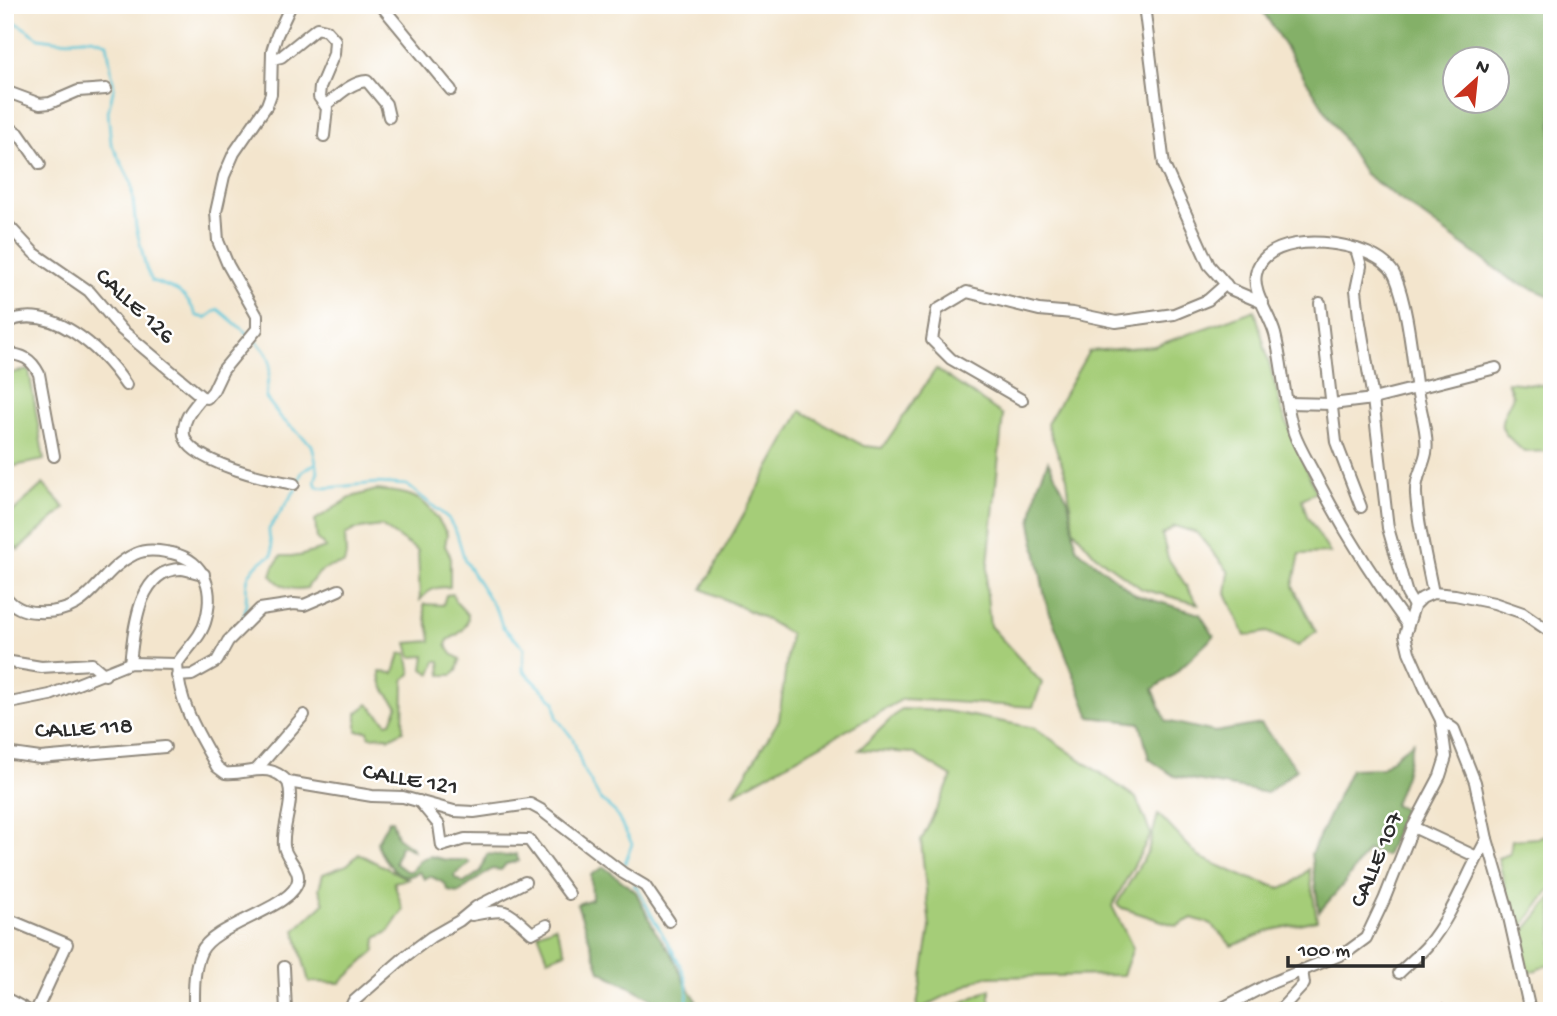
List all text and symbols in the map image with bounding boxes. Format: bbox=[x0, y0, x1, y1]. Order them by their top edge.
north arrow bbox=[1442, 46, 1512, 116]
text: N bbox=[1471, 55, 1493, 81]
street label: CALLE 126 bbox=[88, 263, 181, 352]
street label: CALLE 118 bbox=[34, 713, 134, 747]
street label: CALLE 121 bbox=[360, 758, 460, 804]
street label: CALLE 107 bbox=[1345, 807, 1411, 912]
scale bar bbox=[1288, 925, 1422, 969]
text: 100 m bbox=[1297, 940, 1350, 965]

